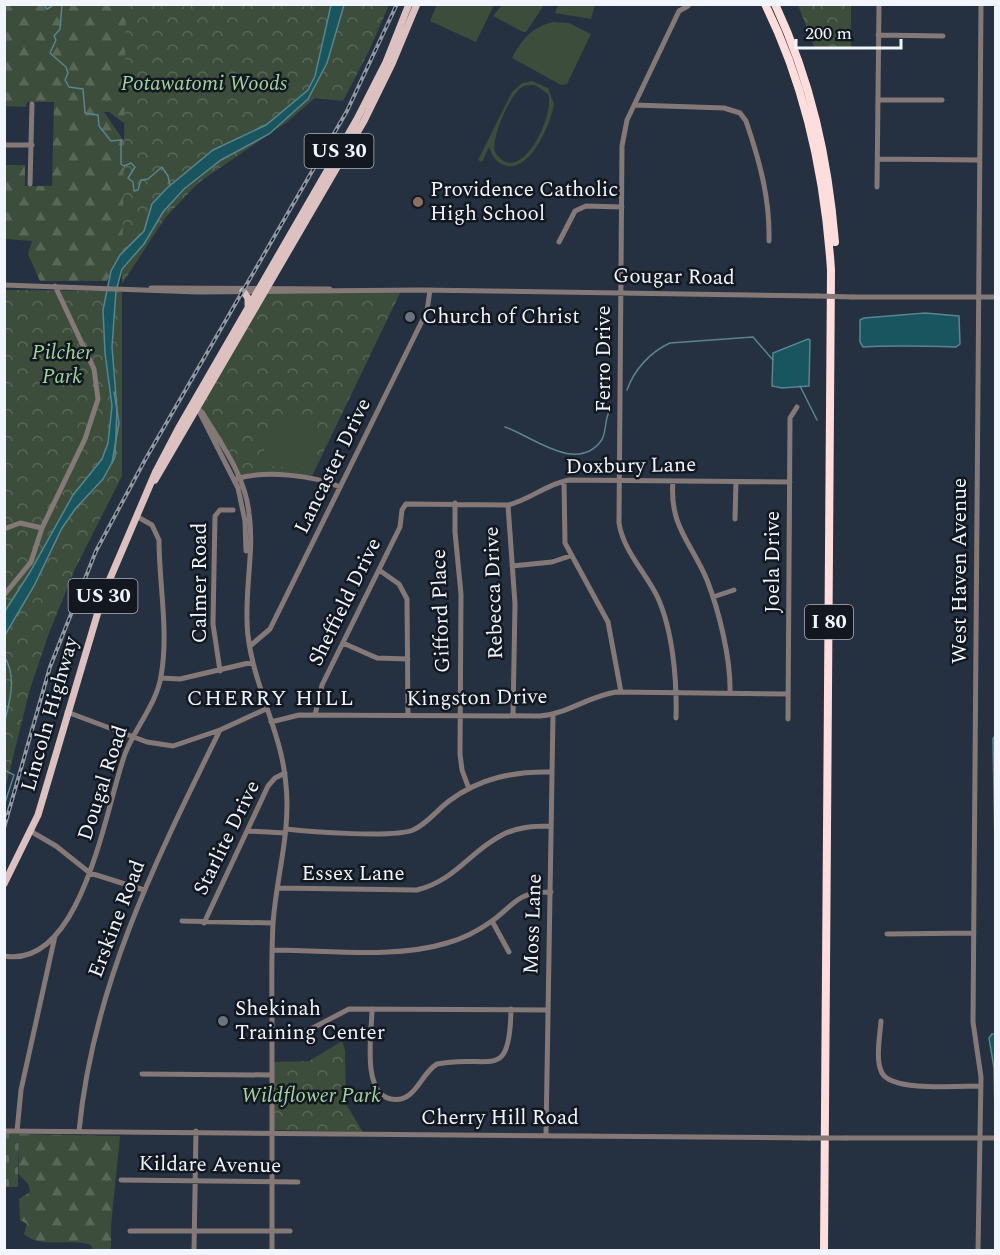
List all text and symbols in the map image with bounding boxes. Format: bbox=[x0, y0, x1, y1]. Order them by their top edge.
scale bar bbox=[796, 12, 901, 50]
text: 200 m bbox=[805, 20, 852, 47]
park label: Potawatomi Woods bbox=[121, 68, 288, 100]
road number: US 30 bbox=[304, 134, 374, 168]
place label: Providence Catholic High School bbox=[430, 174, 618, 230]
marker: Providence Catholic High School bbox=[411, 195, 425, 209]
street label: Gougar Road bbox=[613, 260, 735, 294]
place label: Church of Christ bbox=[422, 301, 580, 333]
street label: Ferro Drive bbox=[588, 305, 620, 413]
marker: Church of Christ bbox=[403, 310, 417, 324]
park label: Pilcher Park bbox=[32, 337, 93, 393]
street label: Lancaster Drive bbox=[286, 393, 380, 539]
street label: Doxbury Lane bbox=[565, 449, 697, 483]
street label: West Haven Avenue bbox=[944, 478, 976, 664]
street label: Joela Drive bbox=[757, 511, 789, 613]
street label: Calmer Road bbox=[184, 523, 216, 643]
street label: Rebecca Drive bbox=[476, 526, 512, 660]
street label: Sheffield Drive bbox=[300, 532, 390, 672]
street label: Gifford Place bbox=[423, 549, 459, 673]
road number: US 30 bbox=[68, 579, 138, 613]
road number: I 80 bbox=[805, 605, 853, 639]
street label: Lincoln Highway bbox=[13, 632, 88, 795]
street label: Kingston Drive bbox=[406, 681, 548, 715]
district label: CHERRY HILL bbox=[187, 682, 355, 715]
street label: Dougal Road bbox=[69, 721, 137, 845]
street label: Starlite Drive bbox=[185, 775, 269, 901]
street label: Erskine Road bbox=[80, 855, 154, 983]
street label: Essex Lane bbox=[301, 858, 405, 890]
street label: Moss Lane bbox=[515, 873, 551, 975]
place label: Shekinah Training Center bbox=[235, 993, 385, 1049]
marker: Shekinah Training Center bbox=[216, 1014, 230, 1028]
park label: Wildflower Park bbox=[241, 1080, 381, 1112]
street label: Cherry Hill Road bbox=[421, 1102, 579, 1134]
street label: Kildare Avenue bbox=[138, 1148, 282, 1182]

